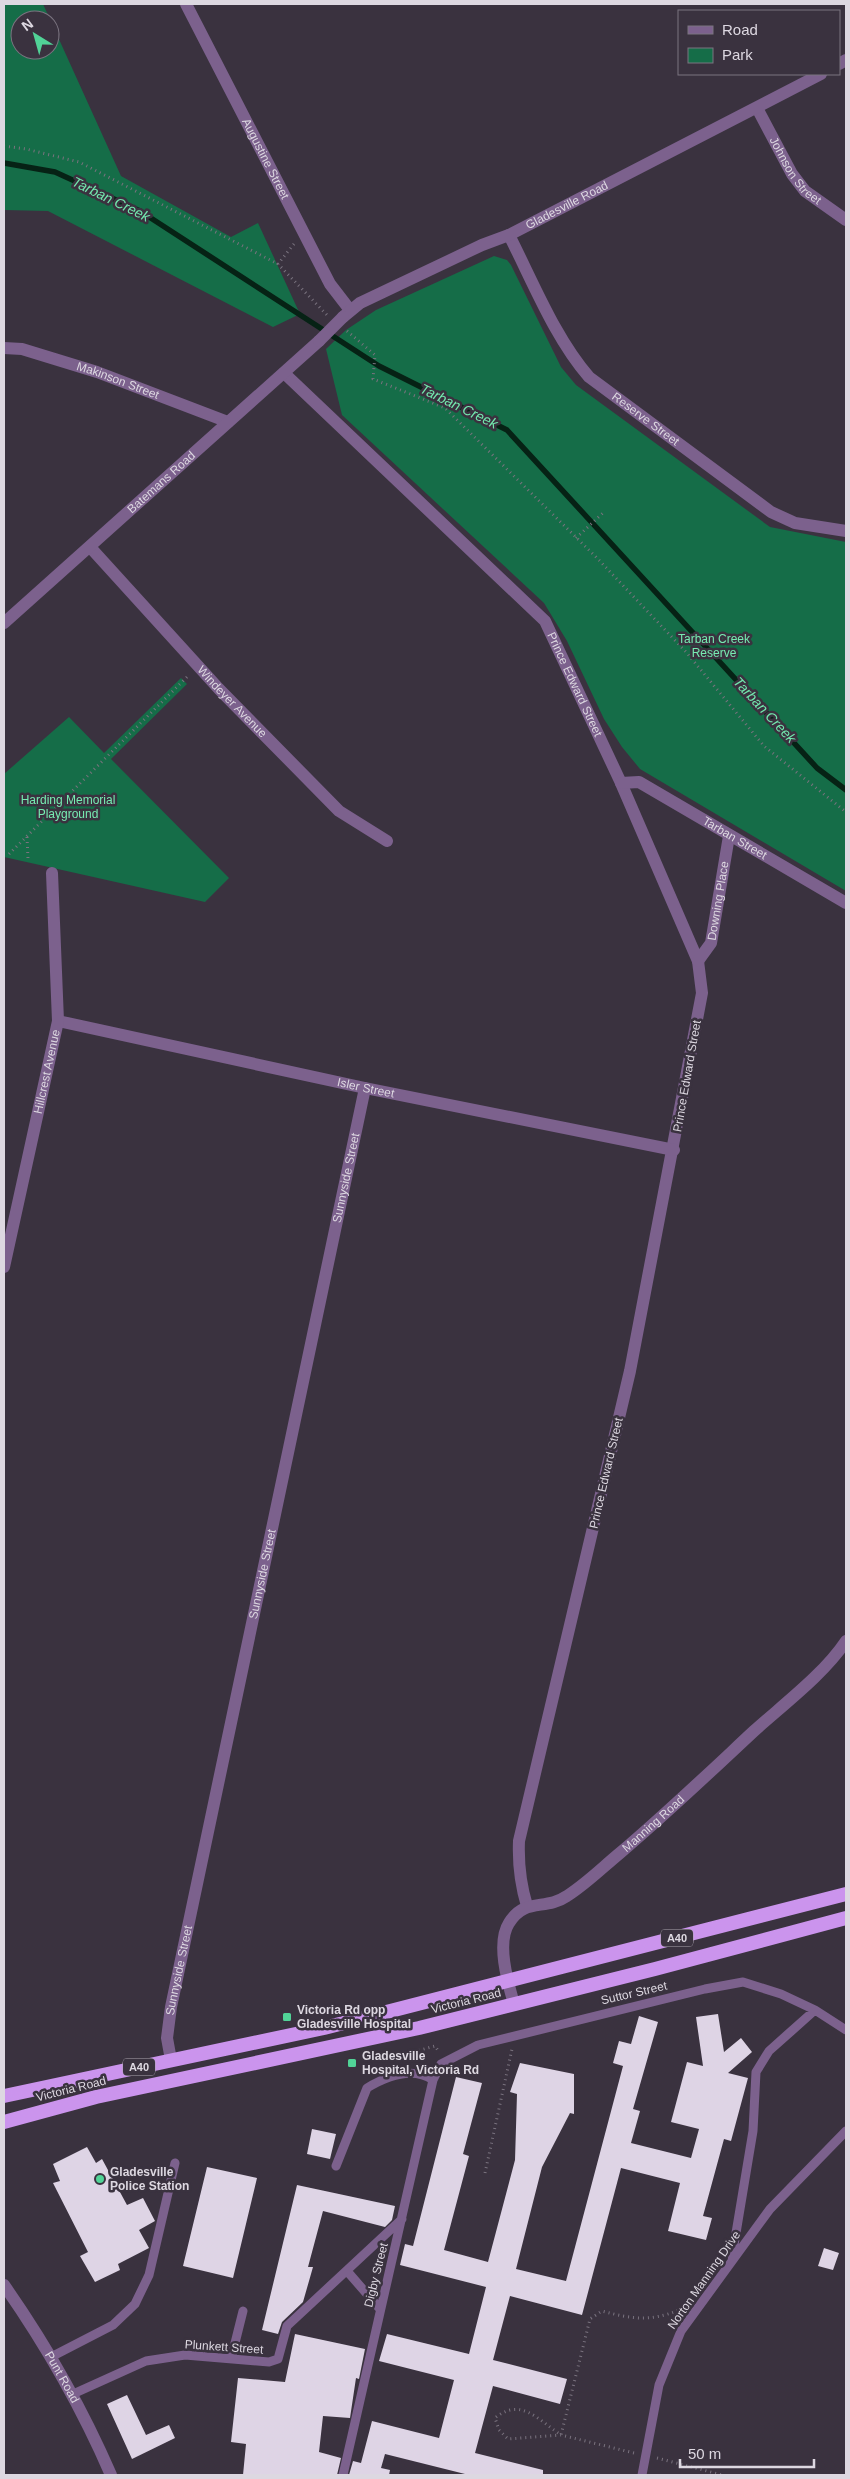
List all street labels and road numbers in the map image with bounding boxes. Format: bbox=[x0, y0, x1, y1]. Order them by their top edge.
street label: Augustine Street bbox=[239, 116, 292, 202]
street label: Johnson Street bbox=[767, 134, 825, 208]
street label: Gladesville Road bbox=[523, 178, 610, 232]
street label: Makinson Street bbox=[75, 359, 162, 402]
street label: Reserve Street bbox=[609, 390, 683, 449]
street label: Batemans Road bbox=[124, 448, 198, 516]
street label: Prince Edward Street bbox=[544, 630, 605, 739]
street label: Windeyer Avenue bbox=[194, 663, 270, 741]
street label: Tarban Street bbox=[700, 814, 770, 863]
street label: Downing Place bbox=[705, 860, 732, 941]
street label: Prince Edward Street bbox=[670, 1018, 704, 1133]
street label: Hillcrest Avenue bbox=[31, 1028, 63, 1115]
street label: Isler Street bbox=[336, 1075, 396, 1101]
street label: Sunnyside Street bbox=[330, 1131, 362, 1224]
street label: Prince Edward Street bbox=[586, 1416, 626, 1530]
street label: Sunnyside Street bbox=[246, 1527, 279, 1620]
street label: Manning Road bbox=[619, 1792, 687, 1855]
street label: Sunnyside Street bbox=[163, 1924, 195, 2016]
road number: A40 bbox=[661, 1930, 693, 1946]
street label: Suttor Street bbox=[600, 1978, 669, 2007]
street label: Victoria Road bbox=[429, 1986, 503, 2016]
road number: A40 bbox=[123, 2058, 155, 2076]
street label: Victoria Road bbox=[34, 2074, 108, 2104]
street label: Norton Manning Drive bbox=[665, 2228, 743, 2332]
street label: Digby Street bbox=[361, 2241, 391, 2309]
street label: Plunkett Street bbox=[184, 2337, 264, 2357]
street label: Punt Road bbox=[42, 2349, 82, 2405]

